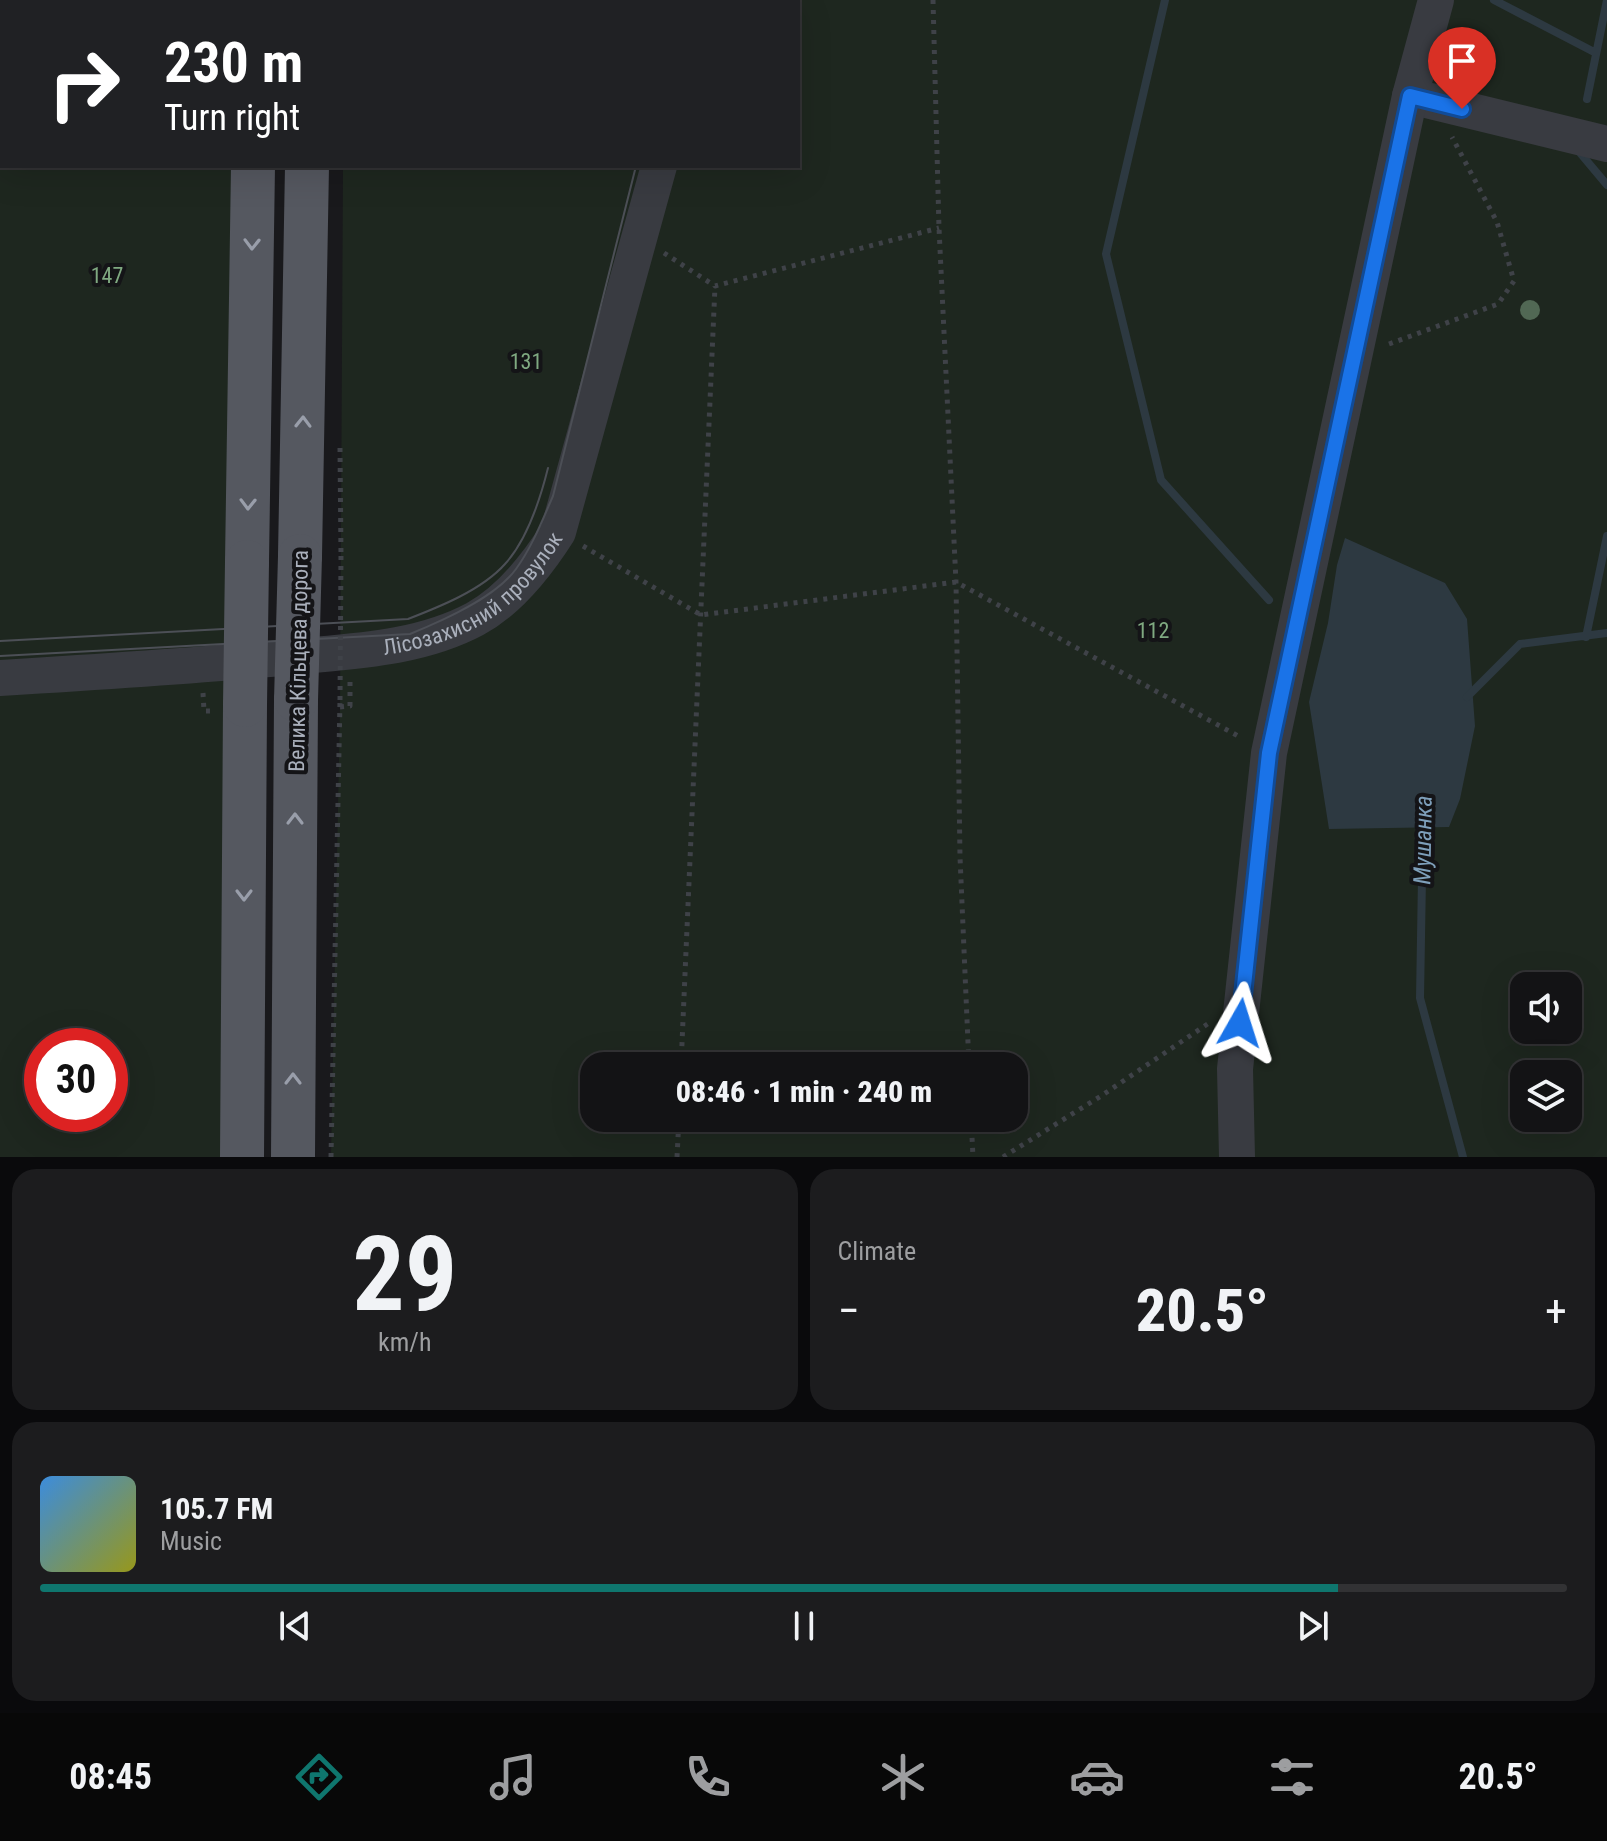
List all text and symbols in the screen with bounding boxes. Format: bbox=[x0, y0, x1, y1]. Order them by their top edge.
pin bbox=[1428, 27, 1496, 109]
text: 230 m bbox=[164, 30, 303, 96]
icon: right bbox=[32, 32, 136, 136]
icon: arrive bbox=[1440, 39, 1484, 83]
text: Turn right bbox=[164, 97, 300, 139]
one-way arrow bbox=[243, 238, 261, 251]
park label: 147 bbox=[91, 263, 123, 288]
park label: 131 bbox=[510, 349, 542, 374]
one-way arrow bbox=[294, 415, 311, 428]
one-way arrow bbox=[239, 498, 257, 511]
street label: Лісозахисний провулок bbox=[381, 527, 568, 660]
street label: Велика Кільцева дорога bbox=[284, 550, 313, 772]
park label: 112 bbox=[1137, 618, 1169, 643]
water label: Мушанка bbox=[1408, 795, 1438, 885]
one-way arrow bbox=[286, 812, 304, 825]
one-way arrow bbox=[235, 889, 253, 902]
map controls bbox=[1510, 972, 1582, 1132]
button: sound bbox=[1510, 972, 1582, 1044]
position arrow bbox=[1198, 981, 1282, 1065]
speed limit sign: 30 bbox=[24, 1028, 128, 1132]
button: layers bbox=[1510, 1060, 1582, 1132]
one-way arrow bbox=[284, 1072, 302, 1085]
text: 08:46 · 1 min · 240 m bbox=[676, 1074, 932, 1109]
text: 29 bbox=[352, 1214, 457, 1335]
text: Climate bbox=[838, 1236, 916, 1266]
text: 20.5° bbox=[1136, 1275, 1269, 1346]
text: − bbox=[838, 1285, 860, 1337]
text: + bbox=[1545, 1285, 1567, 1337]
text: km/h bbox=[378, 1327, 432, 1357]
text: 105.7 FM bbox=[160, 1491, 273, 1526]
text: Music bbox=[160, 1526, 222, 1556]
icon: previous bbox=[273, 1604, 317, 1648]
icon: pause bbox=[782, 1604, 826, 1648]
icon: next bbox=[1291, 1604, 1335, 1648]
icon: directions bbox=[291, 1749, 347, 1805]
icon: music bbox=[485, 1749, 541, 1805]
icon: phone bbox=[680, 1749, 736, 1805]
icon: climate bbox=[875, 1749, 931, 1805]
icon: car bbox=[1069, 1749, 1125, 1805]
icon: filters bbox=[1264, 1749, 1320, 1805]
text: 08:45 bbox=[69, 1756, 152, 1798]
text: 20.5° bbox=[1459, 1756, 1538, 1798]

